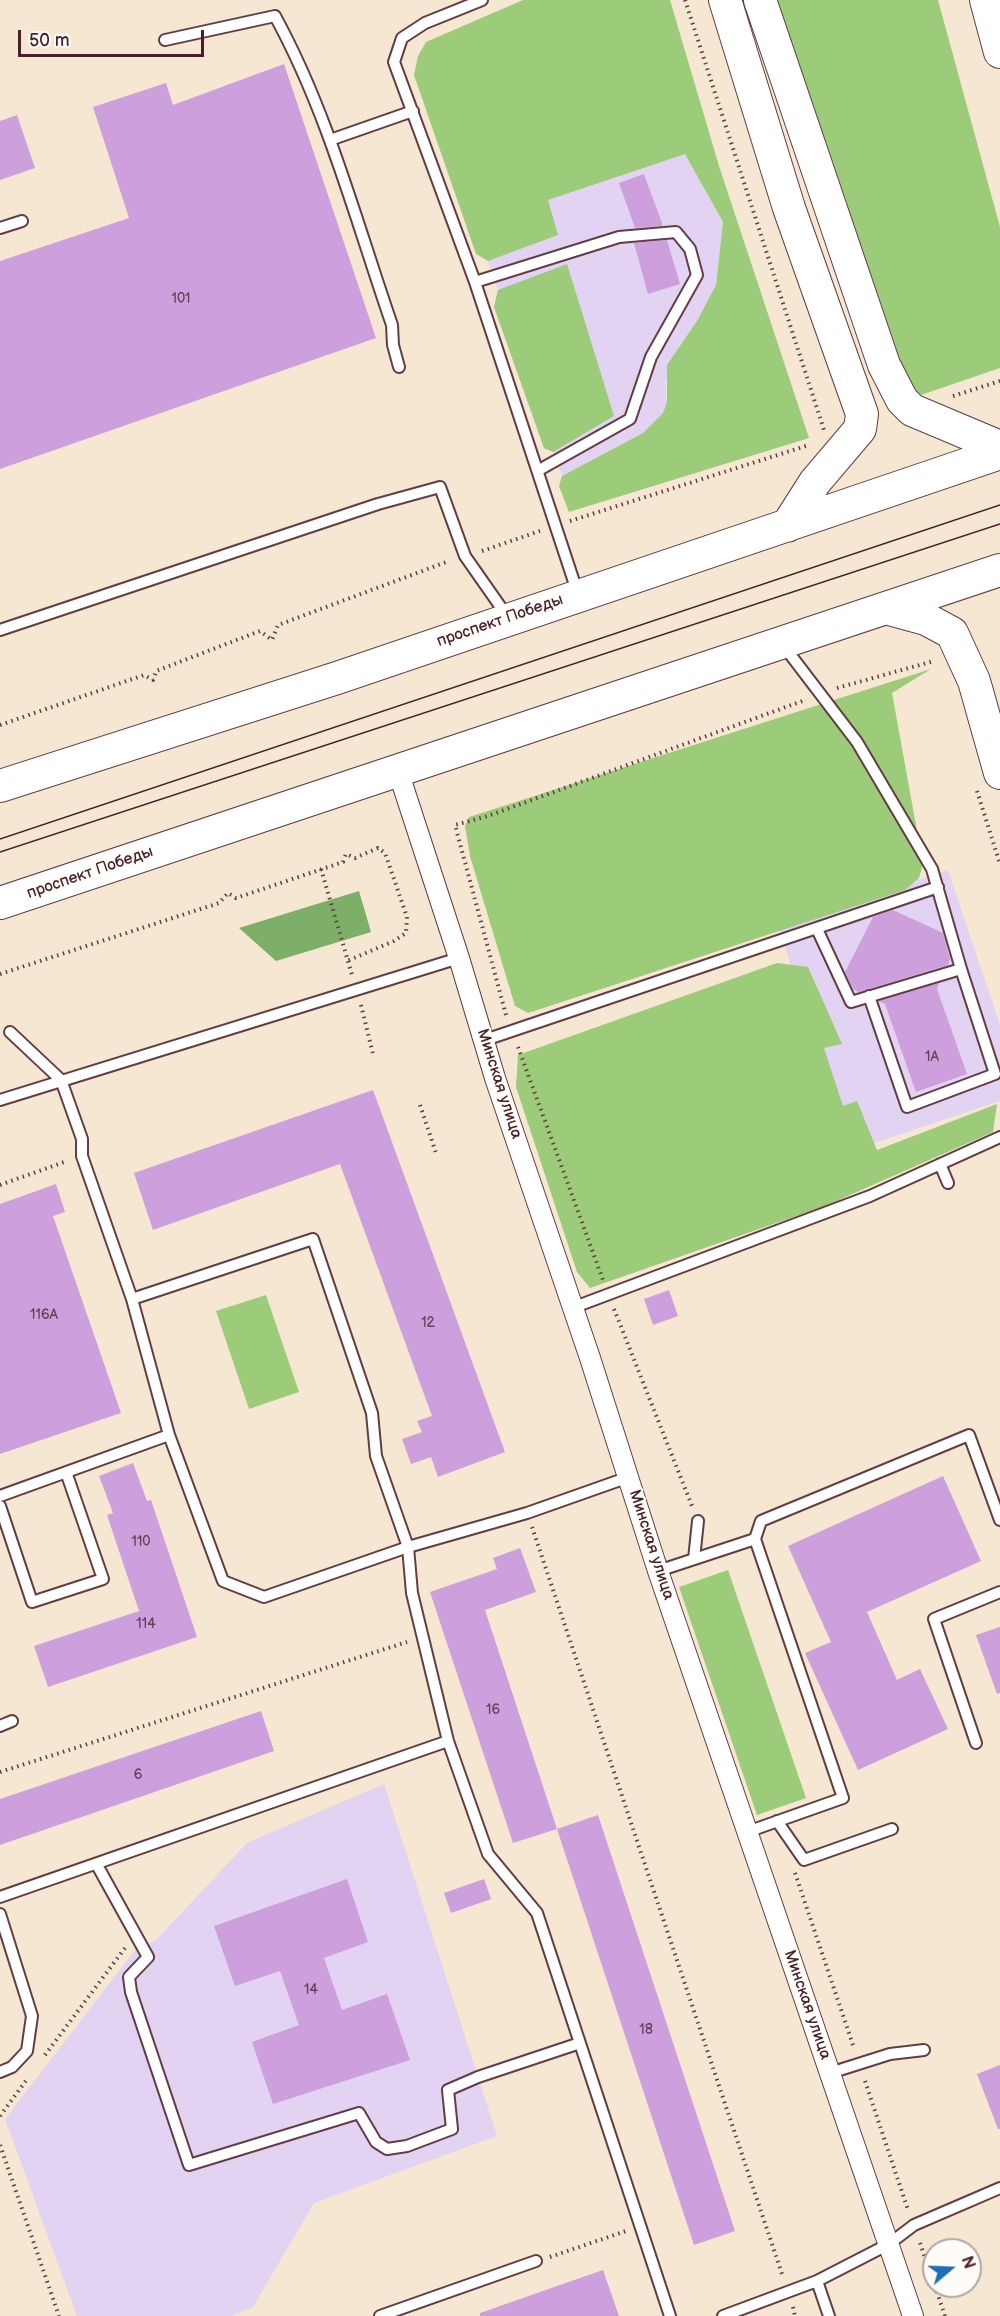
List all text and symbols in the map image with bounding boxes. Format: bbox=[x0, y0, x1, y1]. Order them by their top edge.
scale bar bbox=[21, 18, 207, 56]
text: 50 m bbox=[29, 30, 70, 51]
house number: 101 bbox=[171, 291, 191, 307]
street label: проспект Победы bbox=[434, 590, 566, 652]
street label: проспект Победы bbox=[24, 842, 156, 904]
street label: Минская улица bbox=[472, 1027, 526, 1141]
house number: 1А bbox=[925, 1049, 939, 1065]
house number: 116А bbox=[30, 1307, 58, 1323]
house number: 12 bbox=[421, 1315, 435, 1331]
street label: Минская улица bbox=[624, 1488, 678, 1602]
house number: 110 bbox=[131, 1534, 151, 1550]
house number: 114 bbox=[136, 1616, 156, 1632]
house number: 16 bbox=[486, 1702, 500, 1718]
house number: 6 bbox=[134, 1767, 142, 1783]
street label: Минская улица bbox=[779, 1948, 835, 2062]
house number: 14 bbox=[304, 1982, 318, 1998]
house number: 18 bbox=[639, 2022, 653, 2038]
north arrow bbox=[922, 2238, 982, 2298]
text: N bbox=[957, 2254, 979, 2271]

